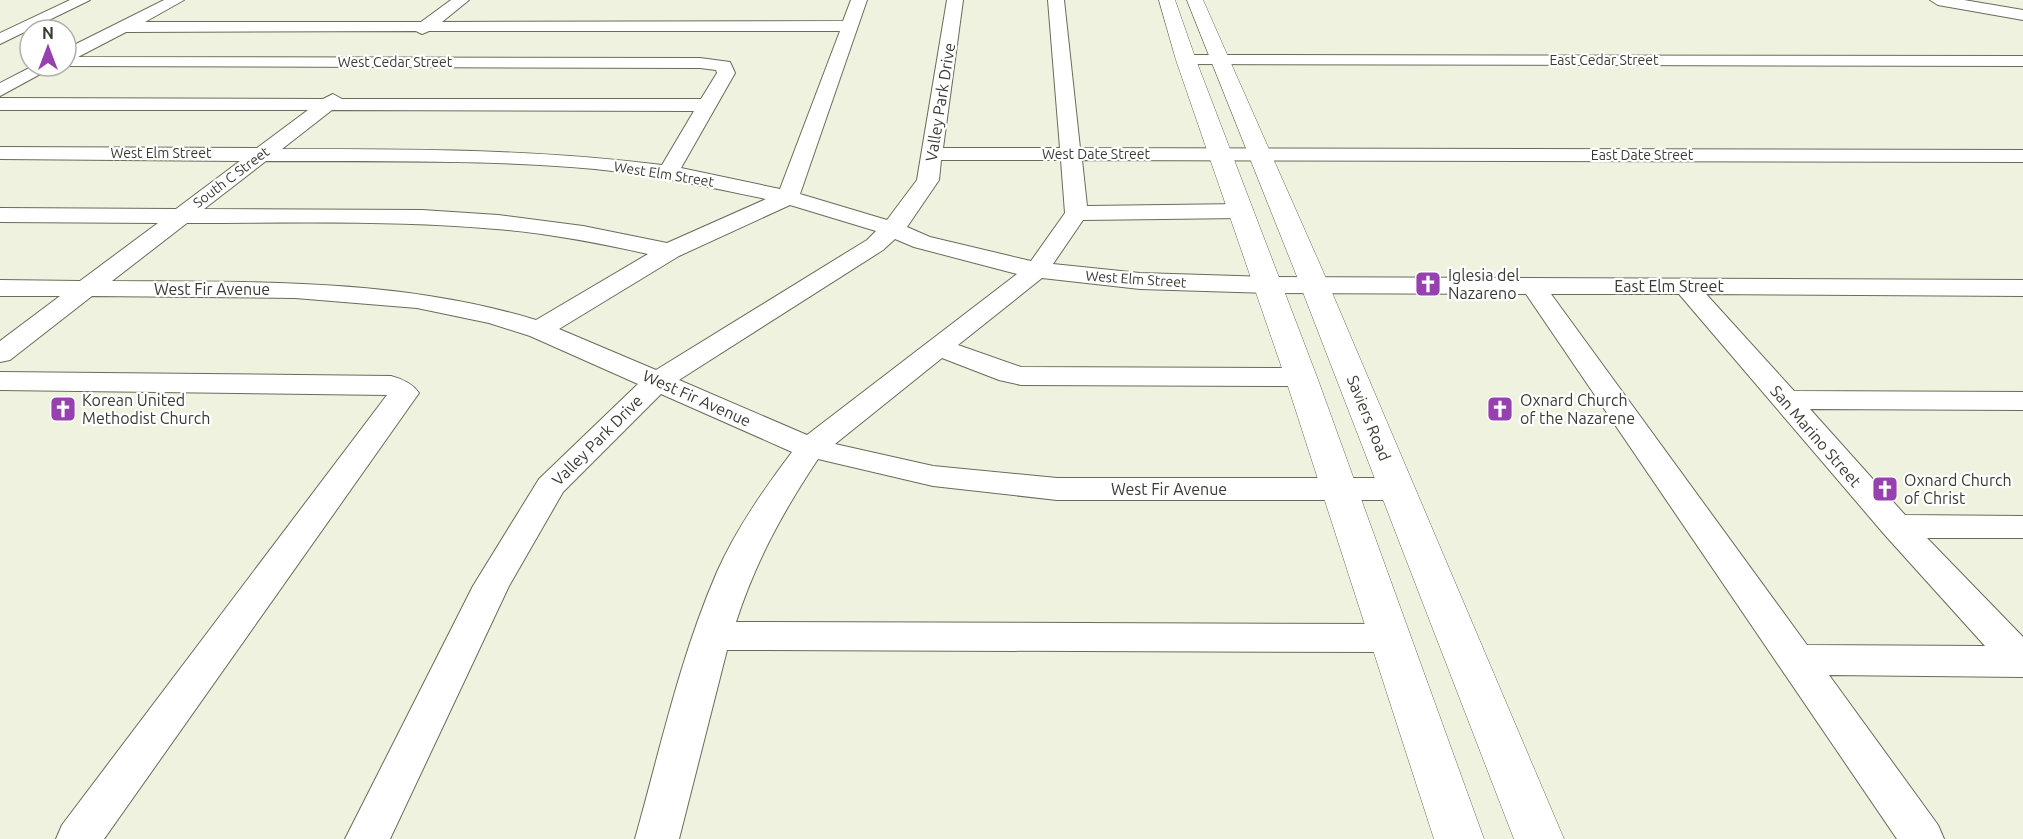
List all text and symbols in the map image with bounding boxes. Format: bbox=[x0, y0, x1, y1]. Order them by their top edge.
north arrow bbox=[18, 18, 78, 78]
text: N bbox=[42, 24, 54, 42]
street label: Valley Park Drive bbox=[922, 41, 958, 163]
street label: East Cedar Street bbox=[1549, 52, 1659, 68]
street label: West Cedar Street bbox=[338, 54, 453, 70]
street label: South C Street bbox=[190, 143, 273, 211]
street label: West Elm Street bbox=[110, 145, 212, 161]
street label: West Date Street bbox=[1042, 146, 1150, 162]
street label: East Date Street bbox=[1591, 147, 1694, 163]
street label: West Elm Street bbox=[613, 158, 716, 190]
place label: Iglesia del Nazareno bbox=[1448, 266, 1519, 302]
street label: West Elm Street bbox=[1085, 267, 1188, 291]
church icon: Iglesia del Nazareno bbox=[1413, 269, 1443, 299]
street label: East Elm Street bbox=[1614, 277, 1724, 295]
street label: West Fir Avenue bbox=[154, 280, 270, 298]
street label: West Fir Avenue bbox=[640, 366, 754, 430]
street label: Saviers Road bbox=[1344, 373, 1394, 463]
street label: San Marino Street bbox=[1767, 382, 1865, 491]
place label: Korean United Methodist Church bbox=[82, 391, 210, 427]
street label: Valley Park Drive bbox=[548, 391, 646, 489]
place label: Oxnard Church of the Nazarene bbox=[1520, 391, 1635, 427]
church icon: Korean United Methodist Church bbox=[48, 394, 78, 424]
church icon: Oxnard Church of the Nazarene bbox=[1485, 394, 1515, 424]
place label: Oxnard Church of Christ bbox=[1904, 471, 2012, 507]
church icon: Oxnard Church of Christ bbox=[1870, 474, 1900, 504]
street label: West Fir Avenue bbox=[1111, 480, 1227, 498]

